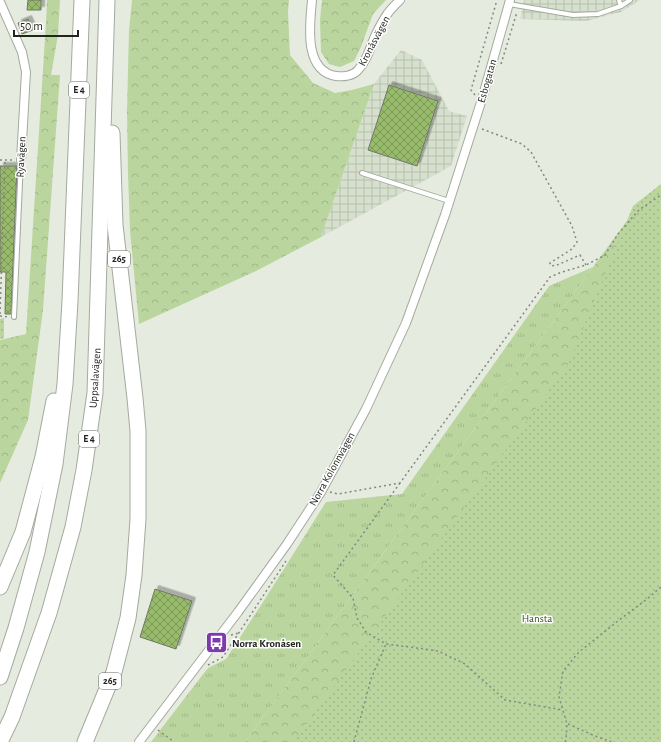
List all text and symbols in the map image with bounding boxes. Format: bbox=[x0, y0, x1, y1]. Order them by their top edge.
scale bar bbox=[14, 12, 78, 38]
street label: Kronåsvägen bbox=[356, 14, 392, 68]
text: 50 m bbox=[20, 20, 43, 32]
street label: Esbogatan bbox=[476, 58, 498, 104]
road number: E 4 bbox=[69, 82, 89, 98]
street label: Ryavägen bbox=[14, 136, 28, 178]
road number: 265 bbox=[108, 251, 130, 267]
street label: Uppsalavägen bbox=[87, 348, 103, 408]
street label: Norra Kolonnvägen bbox=[307, 430, 357, 508]
road number: E 4 bbox=[79, 431, 99, 447]
park label: Hansta bbox=[522, 613, 552, 624]
bus stop icon: Norra Kronåsen bbox=[204, 630, 230, 656]
place label: Norra Kronåsen bbox=[232, 638, 301, 649]
road number: 265 bbox=[99, 673, 121, 689]

